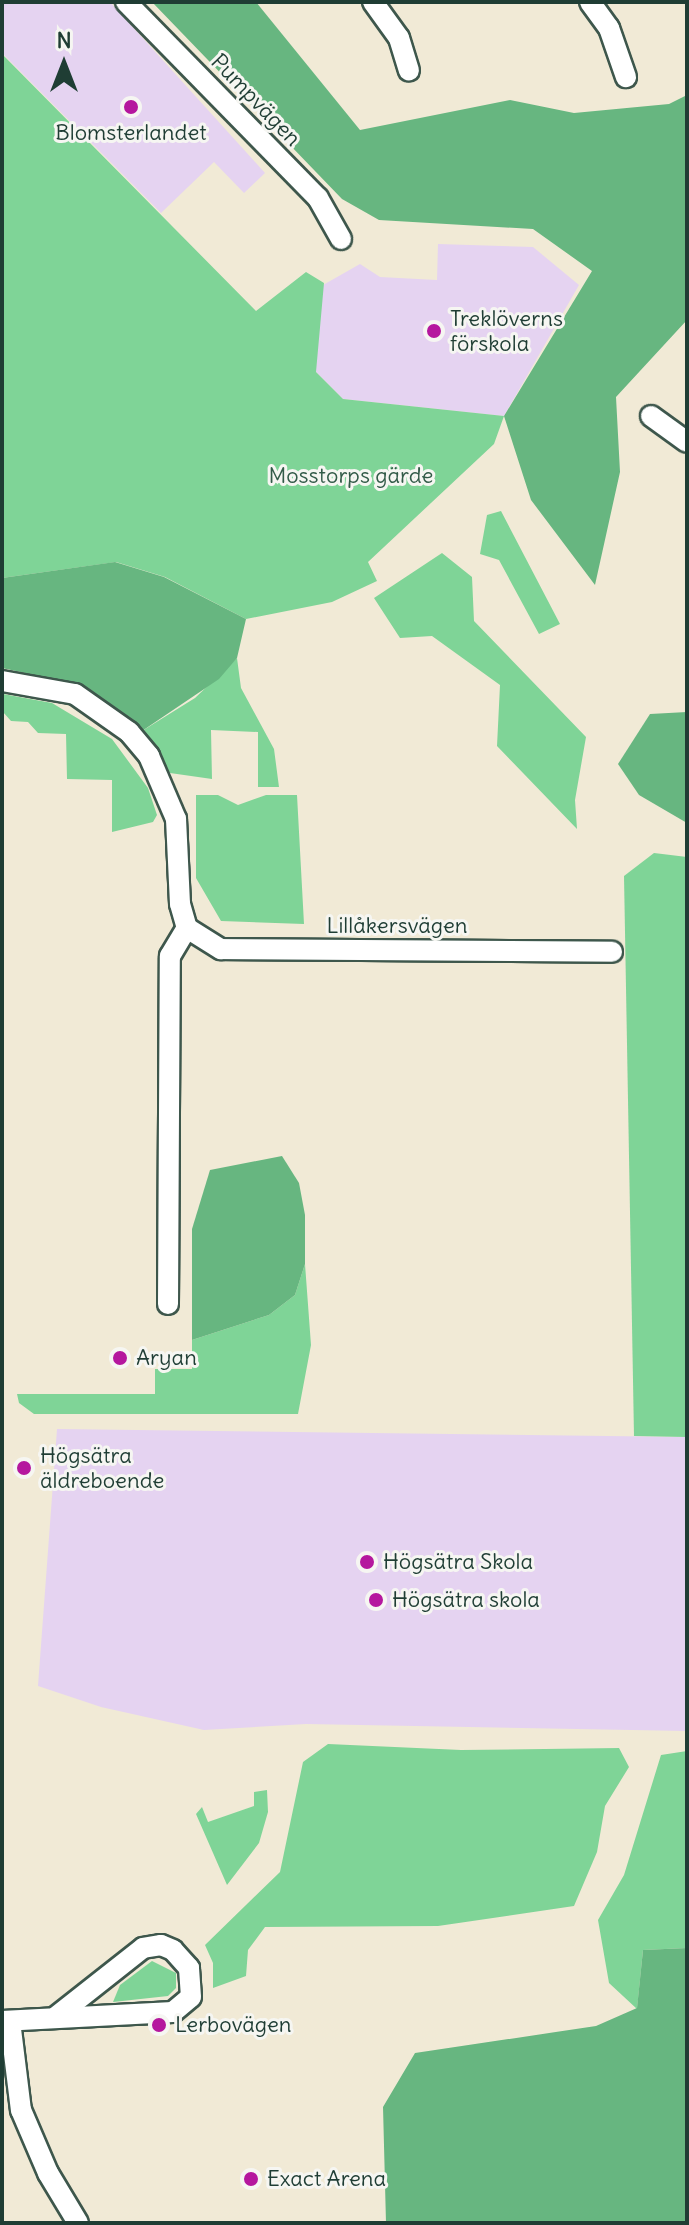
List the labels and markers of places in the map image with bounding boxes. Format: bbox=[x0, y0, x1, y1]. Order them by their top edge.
marker: Blomsterlandet bbox=[122, 98, 140, 116]
place label: Blomsterlandet bbox=[55, 120, 207, 146]
place label: Treklöverns förskola bbox=[450, 305, 563, 356]
marker: Treklöverns förskola bbox=[425, 322, 443, 340]
place label: Aryan bbox=[136, 1345, 197, 1371]
marker: Aryan bbox=[111, 1349, 129, 1367]
place label: Högsätra äldreboende bbox=[40, 1442, 164, 1494]
marker: Högsätra äldreboende bbox=[15, 1459, 33, 1477]
place label: Högsätra Skola bbox=[383, 1549, 533, 1575]
marker: Högsätra Skola bbox=[358, 1553, 376, 1571]
place label: Högsätra skola bbox=[392, 1587, 540, 1613]
marker: Högsätra skola bbox=[367, 1591, 385, 1609]
place label: Lerbovägen bbox=[175, 2012, 292, 2038]
marker: Lerbovägen bbox=[150, 2016, 168, 2034]
place label: Exact Arena bbox=[267, 2166, 386, 2192]
marker: Exact Arena bbox=[242, 2170, 260, 2188]

